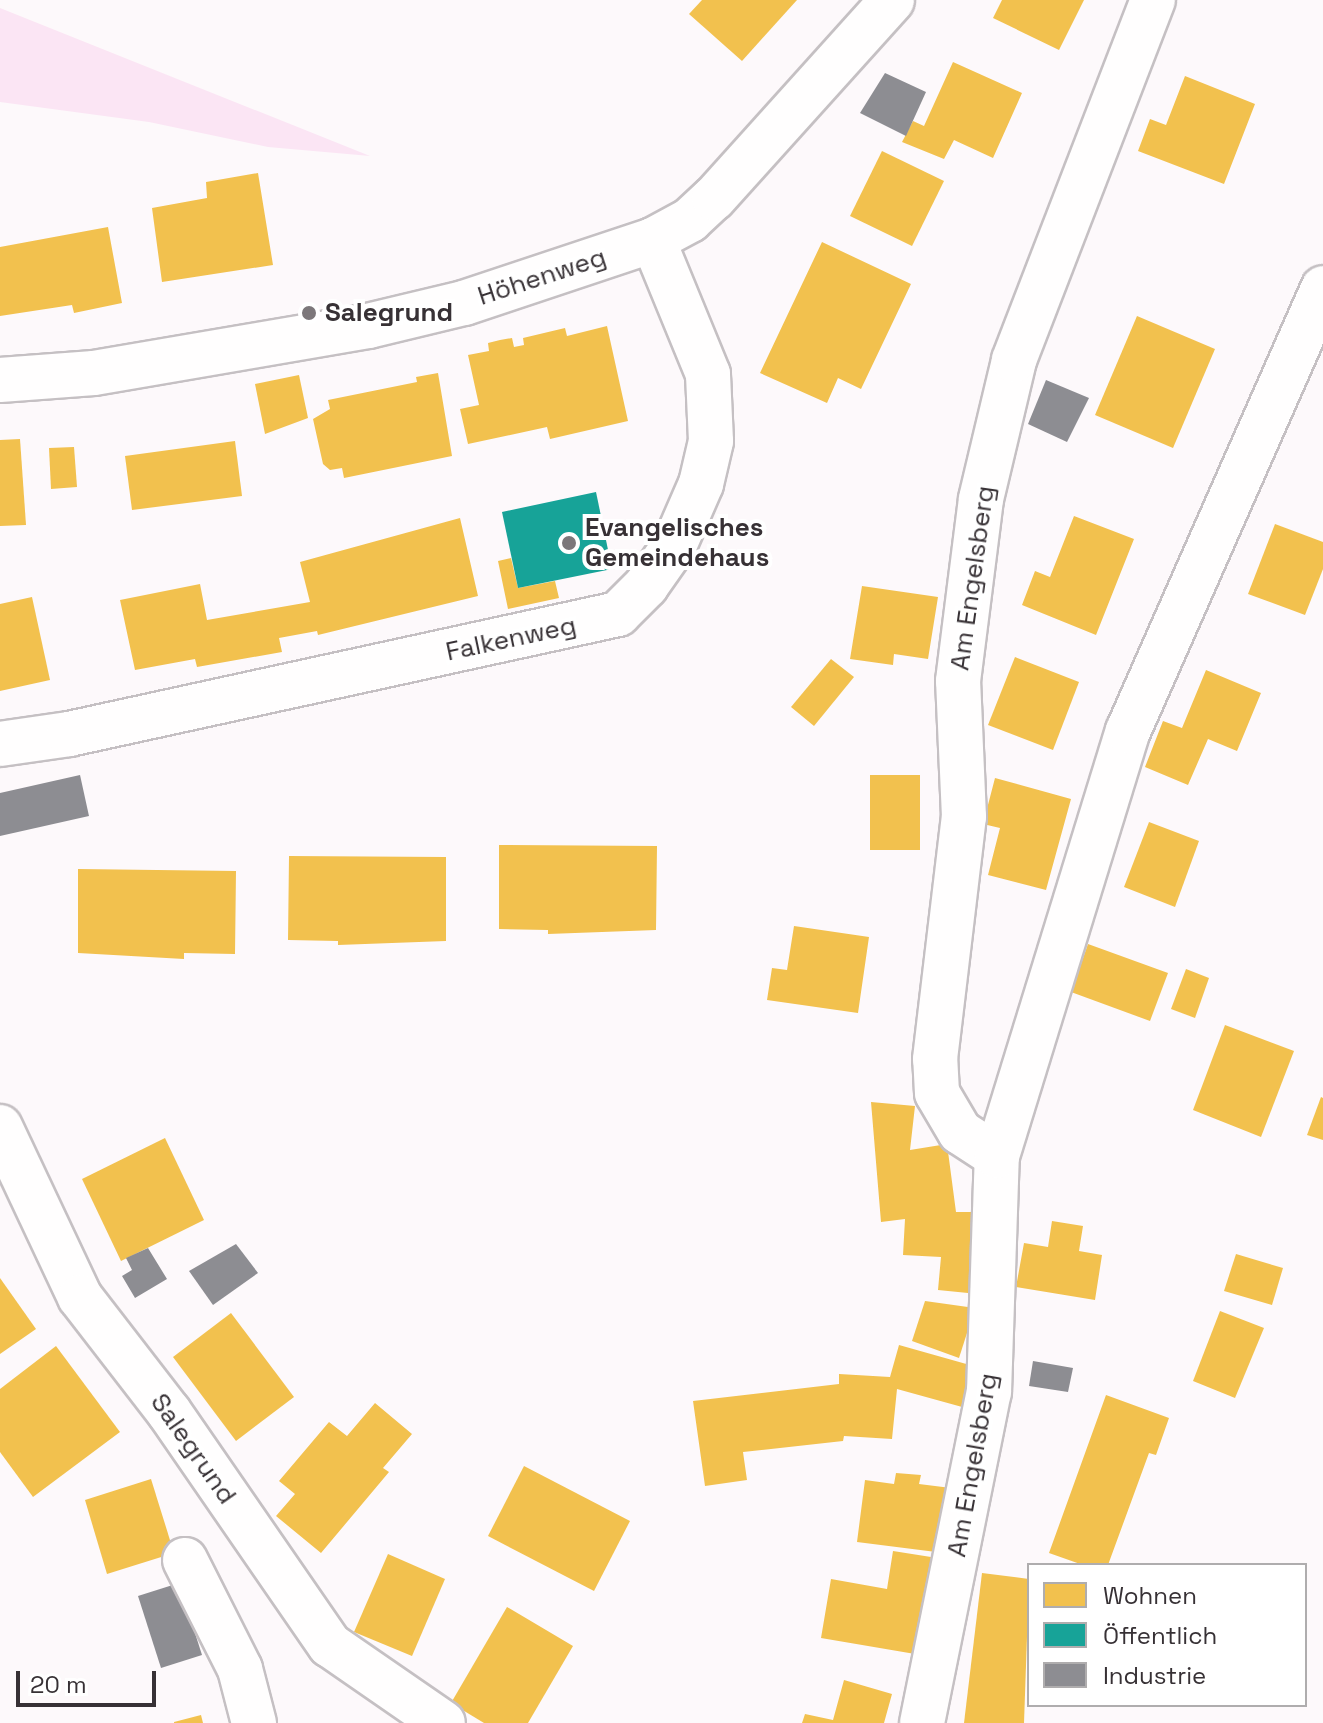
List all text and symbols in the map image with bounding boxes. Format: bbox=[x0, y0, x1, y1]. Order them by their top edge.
street label: Höhenweg bbox=[474, 242, 610, 312]
place label: Salegrund bbox=[325, 297, 453, 329]
marker: Salegrund bbox=[300, 304, 318, 322]
street label: Am Engelsberg bbox=[945, 484, 1001, 672]
place label: Evangelisches Gemeindehaus bbox=[585, 512, 769, 574]
marker: Evangelisches Gemeindehaus bbox=[560, 534, 578, 552]
street label: Falkenweg bbox=[443, 610, 579, 668]
street label: Am Engelsberg bbox=[941, 1371, 1005, 1559]
street label: Salegrund bbox=[144, 1388, 242, 1510]
legend bbox=[1027, 1563, 1307, 1707]
text: Wohnen bbox=[1103, 1580, 1197, 1611]
text: Öffentlich bbox=[1103, 1620, 1217, 1651]
scale bar bbox=[20, 1655, 160, 1705]
text: Industrie bbox=[1103, 1660, 1206, 1691]
text: 20 m bbox=[30, 1669, 87, 1700]

